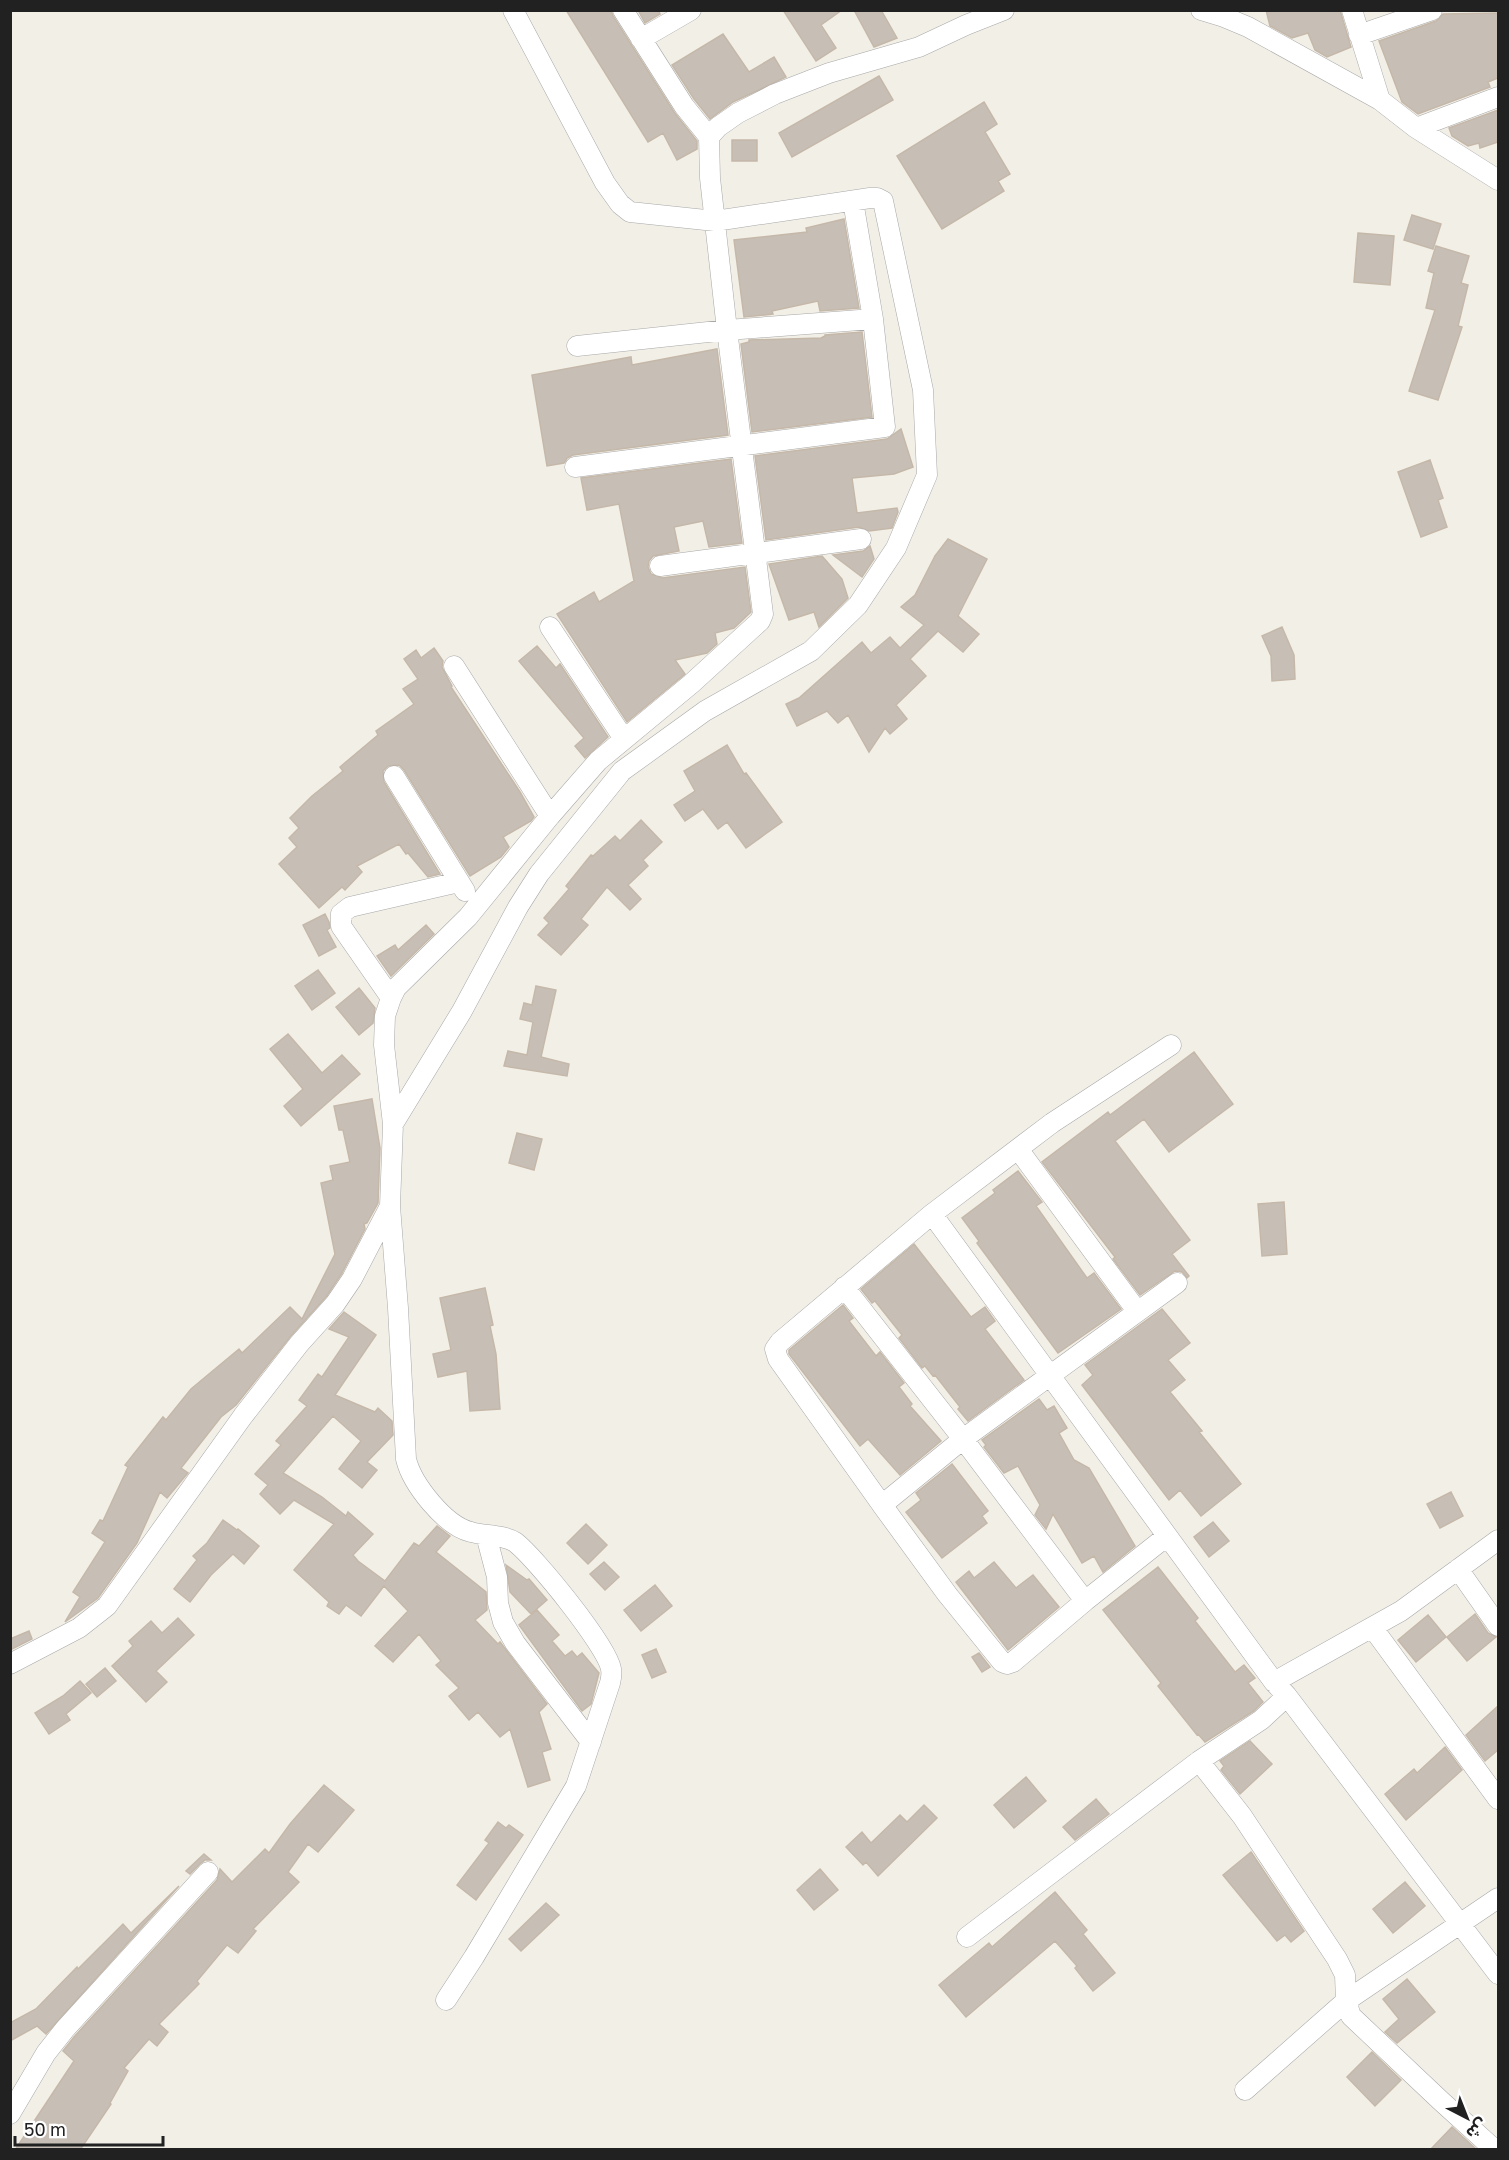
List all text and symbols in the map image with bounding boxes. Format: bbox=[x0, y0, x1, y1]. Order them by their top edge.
north arrow bbox=[1437, 2088, 1497, 2148]
scale bar bbox=[15, 2109, 164, 2147]
text: ش bbox=[1462, 2114, 1492, 2144]
text: 50 m bbox=[24, 2118, 66, 2140]

